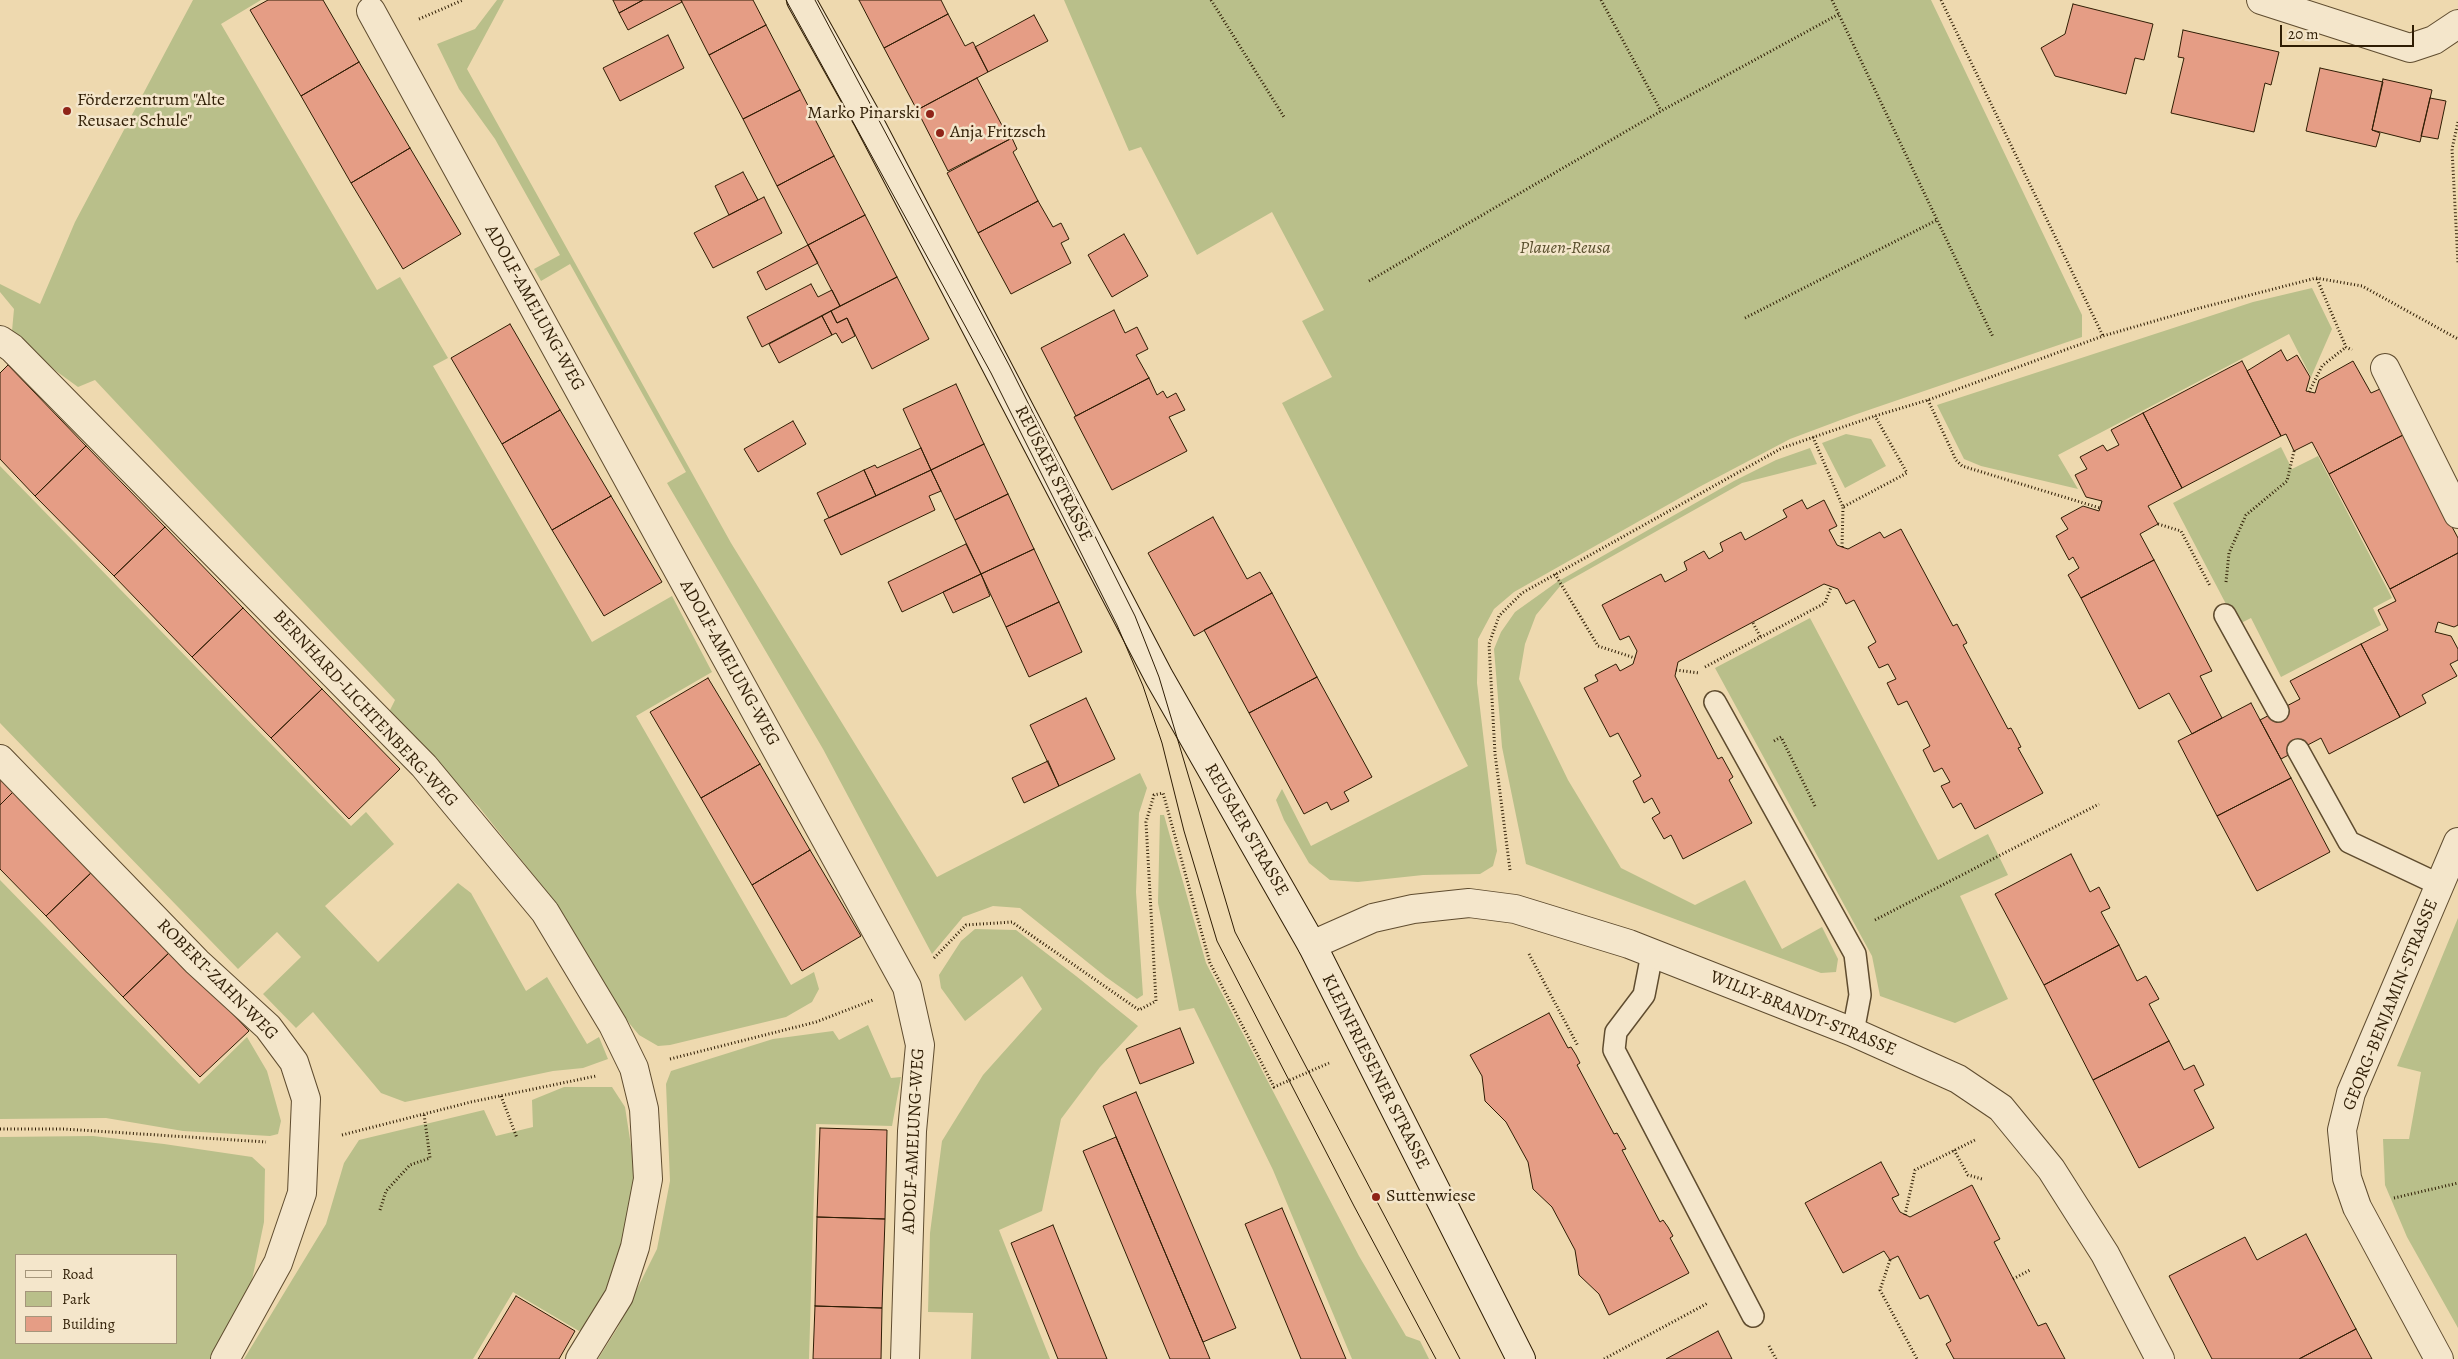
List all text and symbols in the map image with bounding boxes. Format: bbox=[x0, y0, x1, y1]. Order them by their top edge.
scale bar bbox=[2283, 15, 2417, 47]
text: 20 m bbox=[2288, 24, 2319, 44]
place label: Förderzentrum "Alte Reusaer Schule" bbox=[77, 90, 225, 132]
place label: Marko Pinarski bbox=[807, 103, 920, 125]
marker: Förderzentrum "Alte Reusaer Schule" bbox=[61, 105, 73, 117]
marker: Marko Pinarski bbox=[924, 108, 936, 120]
place label: Anja Fritzsch bbox=[950, 122, 1046, 144]
marker: Anja Fritzsch bbox=[934, 127, 946, 139]
street label: ADOLF-AMELUNG-WEG bbox=[479, 221, 589, 395]
park label: Plauen-Reusa bbox=[1519, 238, 1611, 260]
street label: REUSAER STRASSE bbox=[1009, 402, 1097, 546]
street label: ADOLF-AMELUNG-WEG bbox=[674, 576, 784, 750]
street label: BERNHARD-LICHTENBERG-WEG bbox=[268, 606, 462, 812]
street label: REUSAER STRASSE bbox=[1199, 760, 1293, 900]
street label: GEORG-BENJAMIN-STRASSE bbox=[2339, 896, 2443, 1114]
street label: ROBERT-ZAHN-WEG bbox=[152, 915, 282, 1045]
street label: WILLY-BRANDT-STRASSE bbox=[1707, 967, 1899, 1061]
street label: KLEINFRIESENER STRASSE bbox=[1316, 971, 1434, 1173]
street label: ADOLF-AMELUNG-WEG bbox=[898, 1047, 930, 1235]
place label: Suttenwiese bbox=[1386, 1186, 1476, 1208]
marker: Suttenwiese bbox=[1370, 1191, 1382, 1203]
legend bbox=[15, 1254, 178, 1344]
text: Road bbox=[62, 1264, 93, 1284]
text: Park bbox=[62, 1289, 90, 1309]
text: Building bbox=[62, 1314, 115, 1334]

